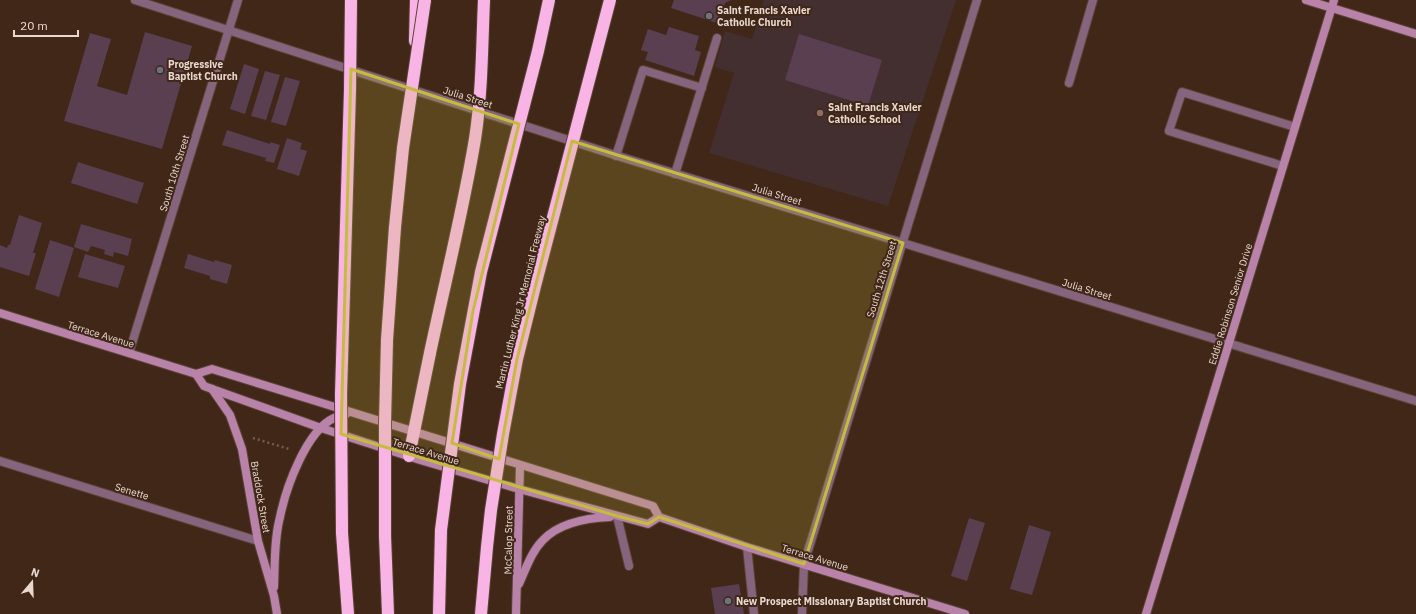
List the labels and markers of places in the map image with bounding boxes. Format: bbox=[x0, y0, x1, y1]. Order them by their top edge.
place label: Saint Francis Xavier Catholic Church bbox=[717, 4, 811, 29]
marker: Saint Francis Xavier Catholic Church bbox=[704, 11, 714, 21]
place label: Progressive Baptist Church bbox=[168, 58, 238, 83]
marker: Progressive Baptist Church bbox=[155, 65, 165, 75]
place label: Saint Francis Xavier Catholic School bbox=[828, 101, 922, 126]
marker: Saint Francis Xavier Catholic School bbox=[815, 108, 825, 118]
place label: New Prospect Missionary Baptist Church bbox=[736, 595, 927, 608]
marker: New Prospect Missionary Baptist Church bbox=[723, 596, 733, 606]

